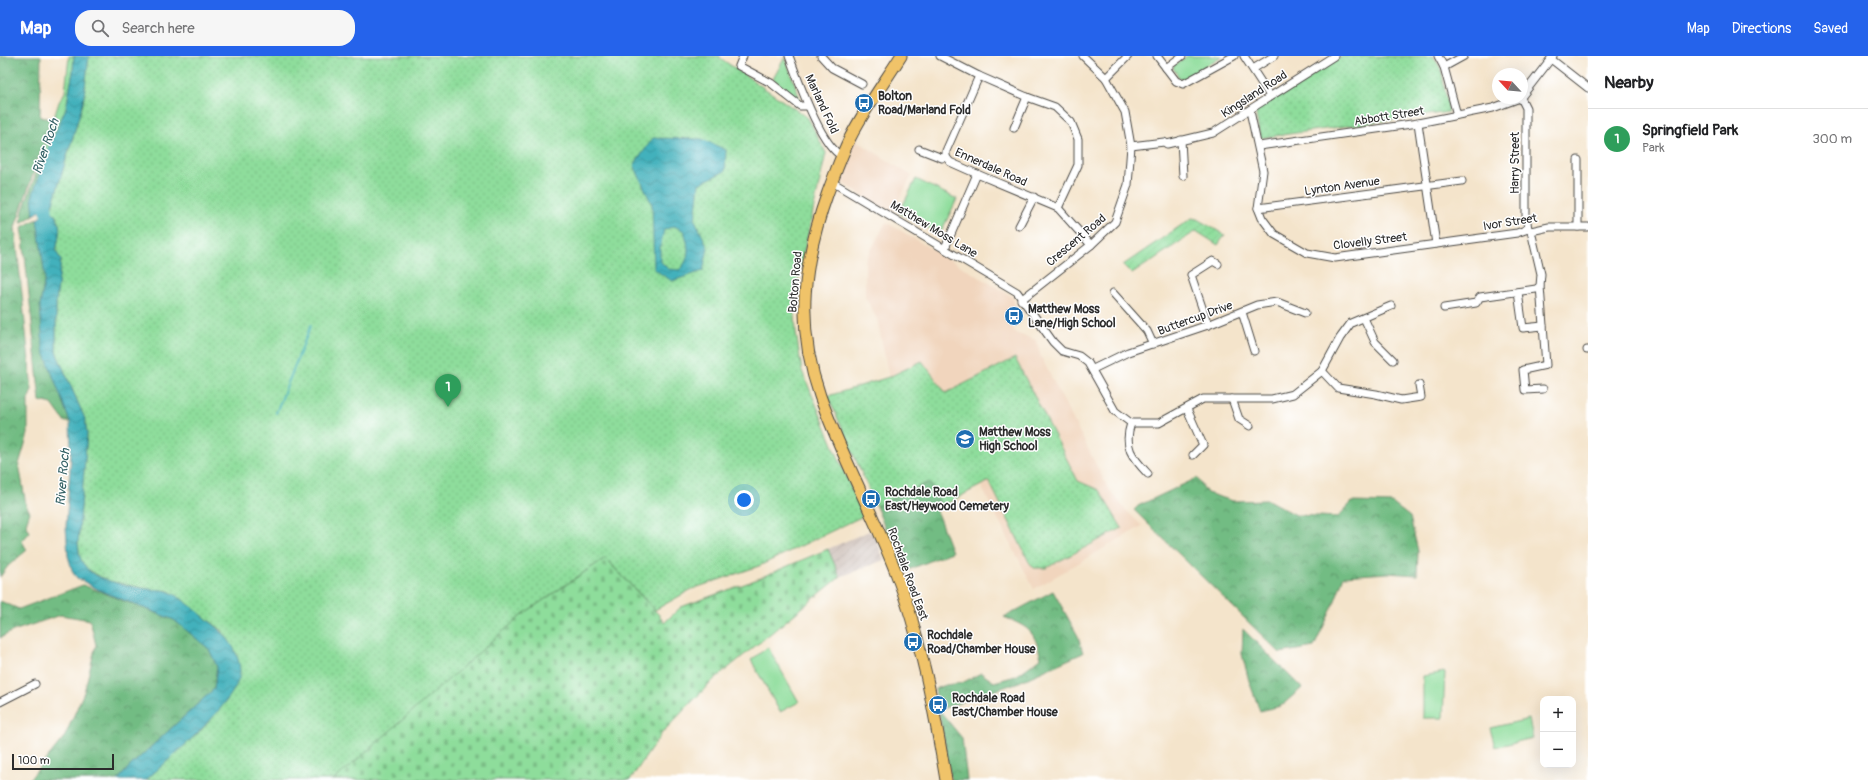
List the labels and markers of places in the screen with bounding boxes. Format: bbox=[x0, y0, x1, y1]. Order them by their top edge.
place label: Bolton Road/Marland Fold bbox=[878, 89, 971, 118]
bus stop icon: Bolton Road/Marland Fold bbox=[853, 92, 875, 114]
place label: Matthew Moss Lane/High School bbox=[1028, 302, 1116, 331]
bus stop icon: Matthew Moss Lane/High School bbox=[1003, 305, 1025, 327]
pin: 1 bbox=[435, 374, 461, 407]
place label: Matthew Moss High School bbox=[979, 425, 1051, 454]
school or university icon: Matthew Moss High School bbox=[954, 428, 976, 450]
place label: Rochdale Road East/Heywood Cemetery bbox=[885, 485, 1010, 514]
bus stop icon: Rochdale Road East/Heywood Cemetery bbox=[860, 488, 882, 510]
place label: Rochdale Road/Chamber House bbox=[927, 628, 1037, 657]
bus stop icon: Rochdale Road/Chamber House bbox=[902, 631, 924, 653]
place label: Rochdale Road East/Chamber House bbox=[952, 691, 1059, 720]
bus stop icon: Rochdale Road East/Chamber House bbox=[927, 694, 949, 716]

